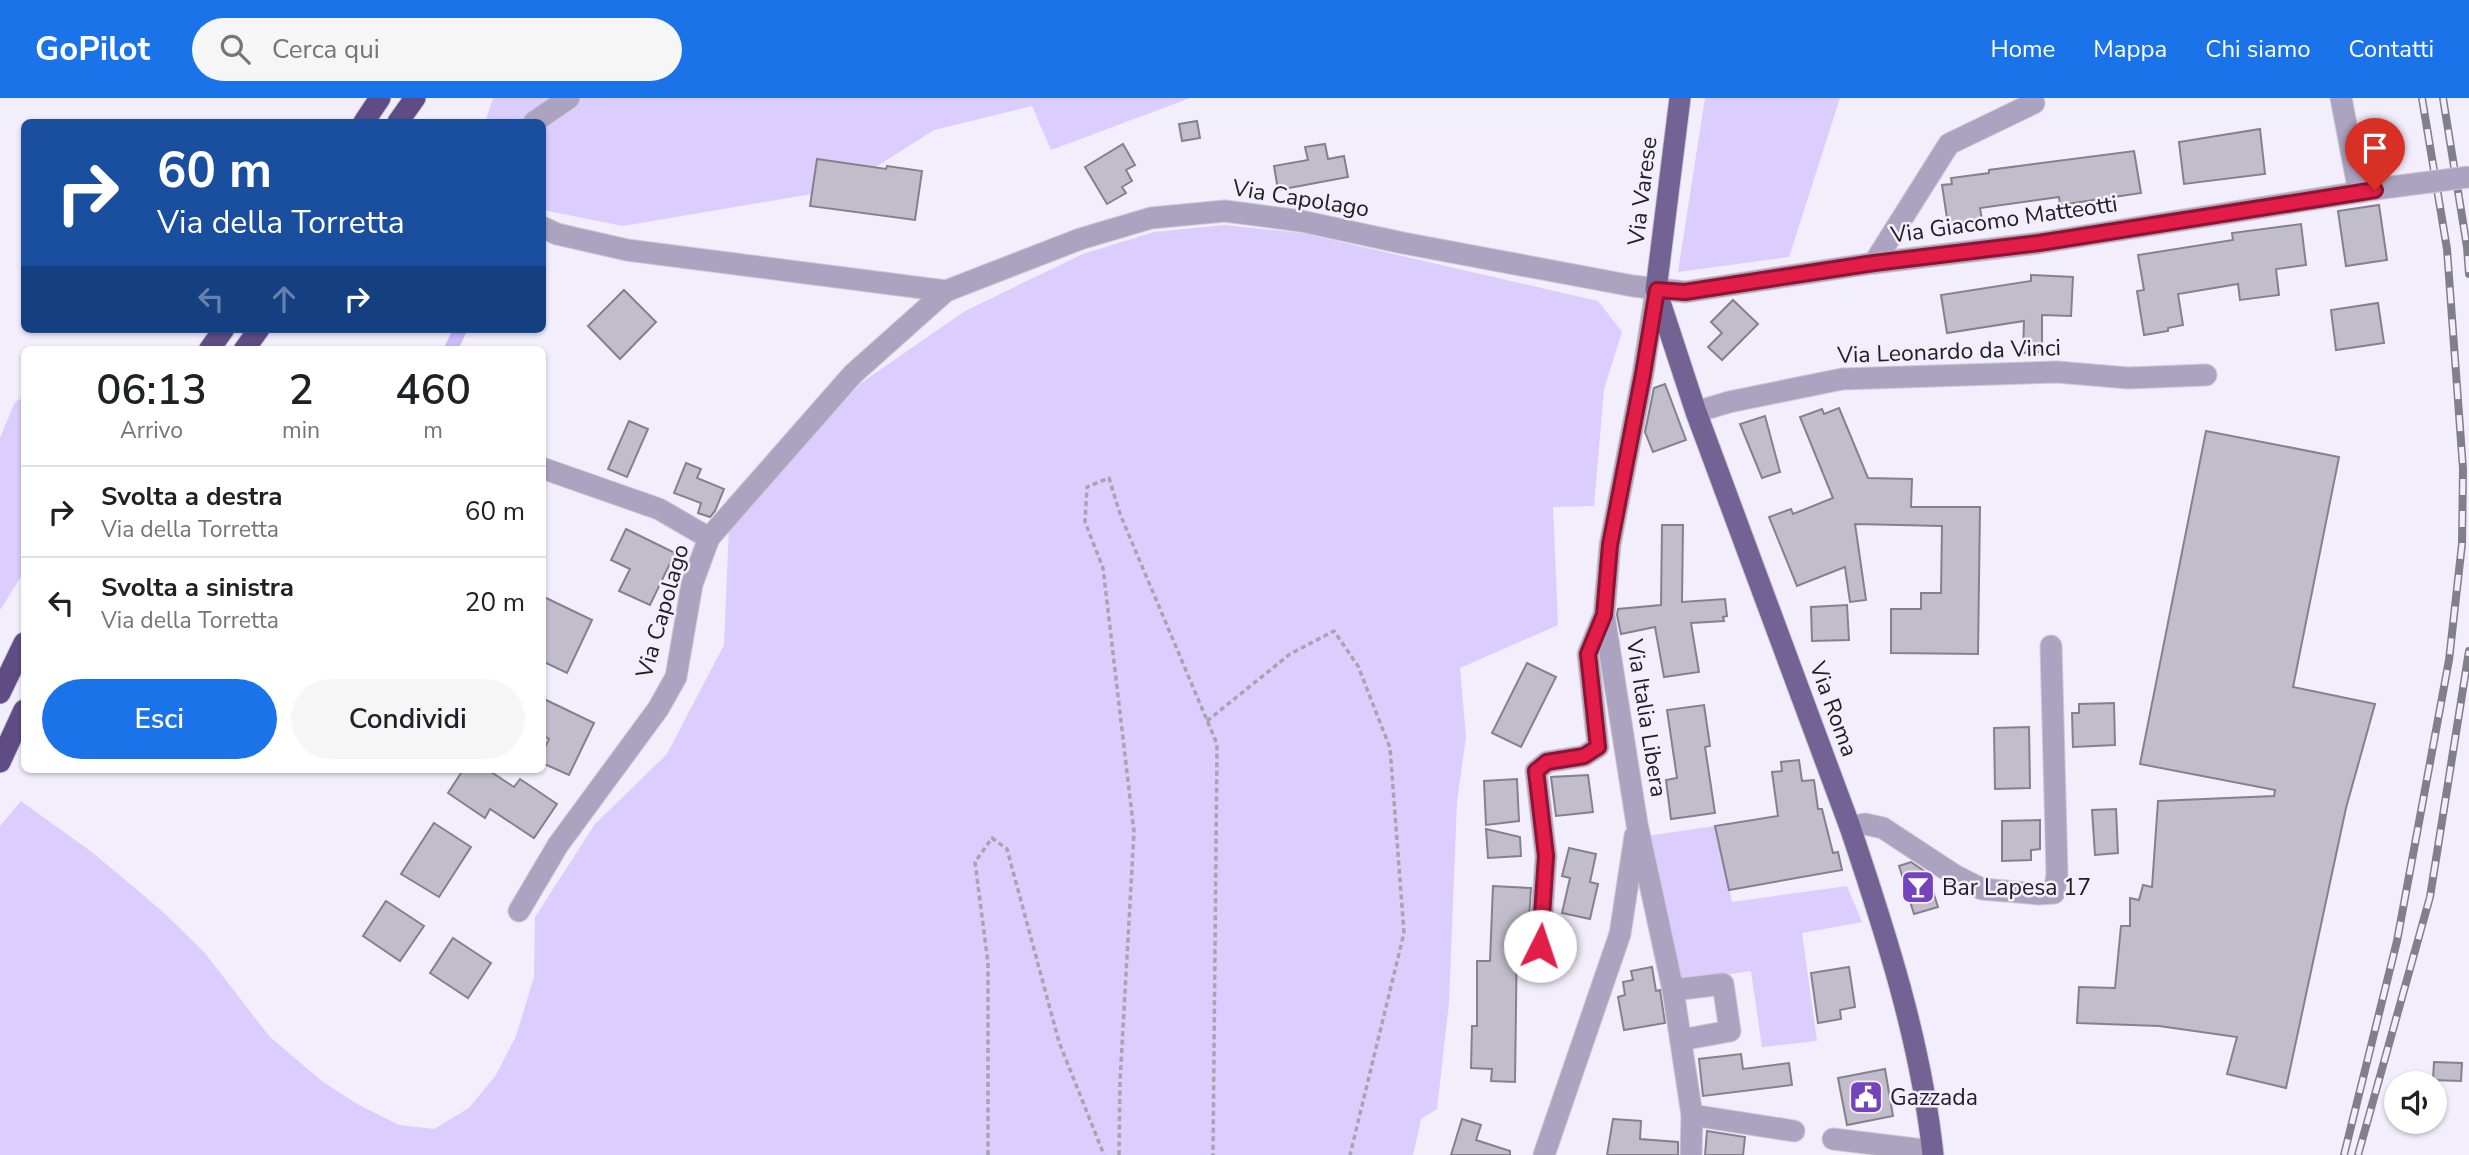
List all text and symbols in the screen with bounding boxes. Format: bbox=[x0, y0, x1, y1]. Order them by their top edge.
search box bbox=[192, 18, 682, 81]
text: GoPilot bbox=[35, 27, 150, 72]
icon: search bbox=[216, 30, 254, 68]
text: Cerca qui bbox=[272, 32, 380, 67]
text: Home bbox=[1990, 33, 2055, 65]
text: Mappa bbox=[2093, 33, 2167, 65]
text: Chi siamo bbox=[2205, 33, 2311, 65]
text: Contatti bbox=[2349, 33, 2434, 65]
pin bbox=[2345, 118, 2405, 190]
icon: arrive bbox=[2356, 129, 2394, 167]
street label: Via Varese bbox=[1620, 135, 1665, 248]
text: 60 m bbox=[157, 137, 272, 204]
icon: right bbox=[42, 147, 133, 238]
street label: Via Capolago bbox=[1229, 172, 1372, 225]
street label: Via Giacomo Matteotti bbox=[1888, 188, 2119, 251]
text: Via della Torretta bbox=[157, 201, 405, 244]
icon: left bbox=[192, 280, 230, 318]
icon: ahead bbox=[265, 280, 303, 318]
icon: right bbox=[338, 280, 376, 318]
street label: Via Leonardo da Vinci bbox=[1836, 332, 2061, 371]
text: 06:13 bbox=[96, 362, 207, 419]
text: 2 bbox=[288, 362, 314, 419]
text: 460 bbox=[395, 362, 471, 419]
text: Arrivo bbox=[120, 415, 183, 446]
text: min bbox=[282, 415, 320, 446]
text: m bbox=[423, 415, 443, 446]
text: Svolta a destra bbox=[101, 479, 283, 514]
icon: right bbox=[42, 493, 80, 531]
text: 60 m bbox=[465, 494, 525, 529]
text: Via della Torretta bbox=[101, 514, 279, 545]
street label: Via Capolago bbox=[628, 541, 696, 683]
text: Svolta a sinistra bbox=[101, 570, 294, 605]
icon: left bbox=[42, 584, 80, 622]
text: 20 m bbox=[465, 585, 525, 620]
text: Via della Torretta bbox=[101, 605, 279, 636]
street label: Via Italia Libera bbox=[1619, 636, 1674, 799]
street label: Via Roma bbox=[1802, 656, 1865, 761]
button: Esci bbox=[42, 679, 277, 759]
button: Condividi bbox=[291, 679, 525, 759]
bar icon: Bar Lapesa 17 bbox=[1899, 868, 1937, 906]
place label: Bar Lapesa 17 bbox=[1942, 872, 2091, 903]
position arrow bbox=[1503, 909, 1577, 983]
map controls bbox=[2384, 1071, 2447, 1134]
button: sound bbox=[2384, 1071, 2447, 1134]
public building icon: Gazzada bbox=[1847, 1078, 1885, 1116]
place label: Gazzada bbox=[1890, 1082, 1978, 1113]

